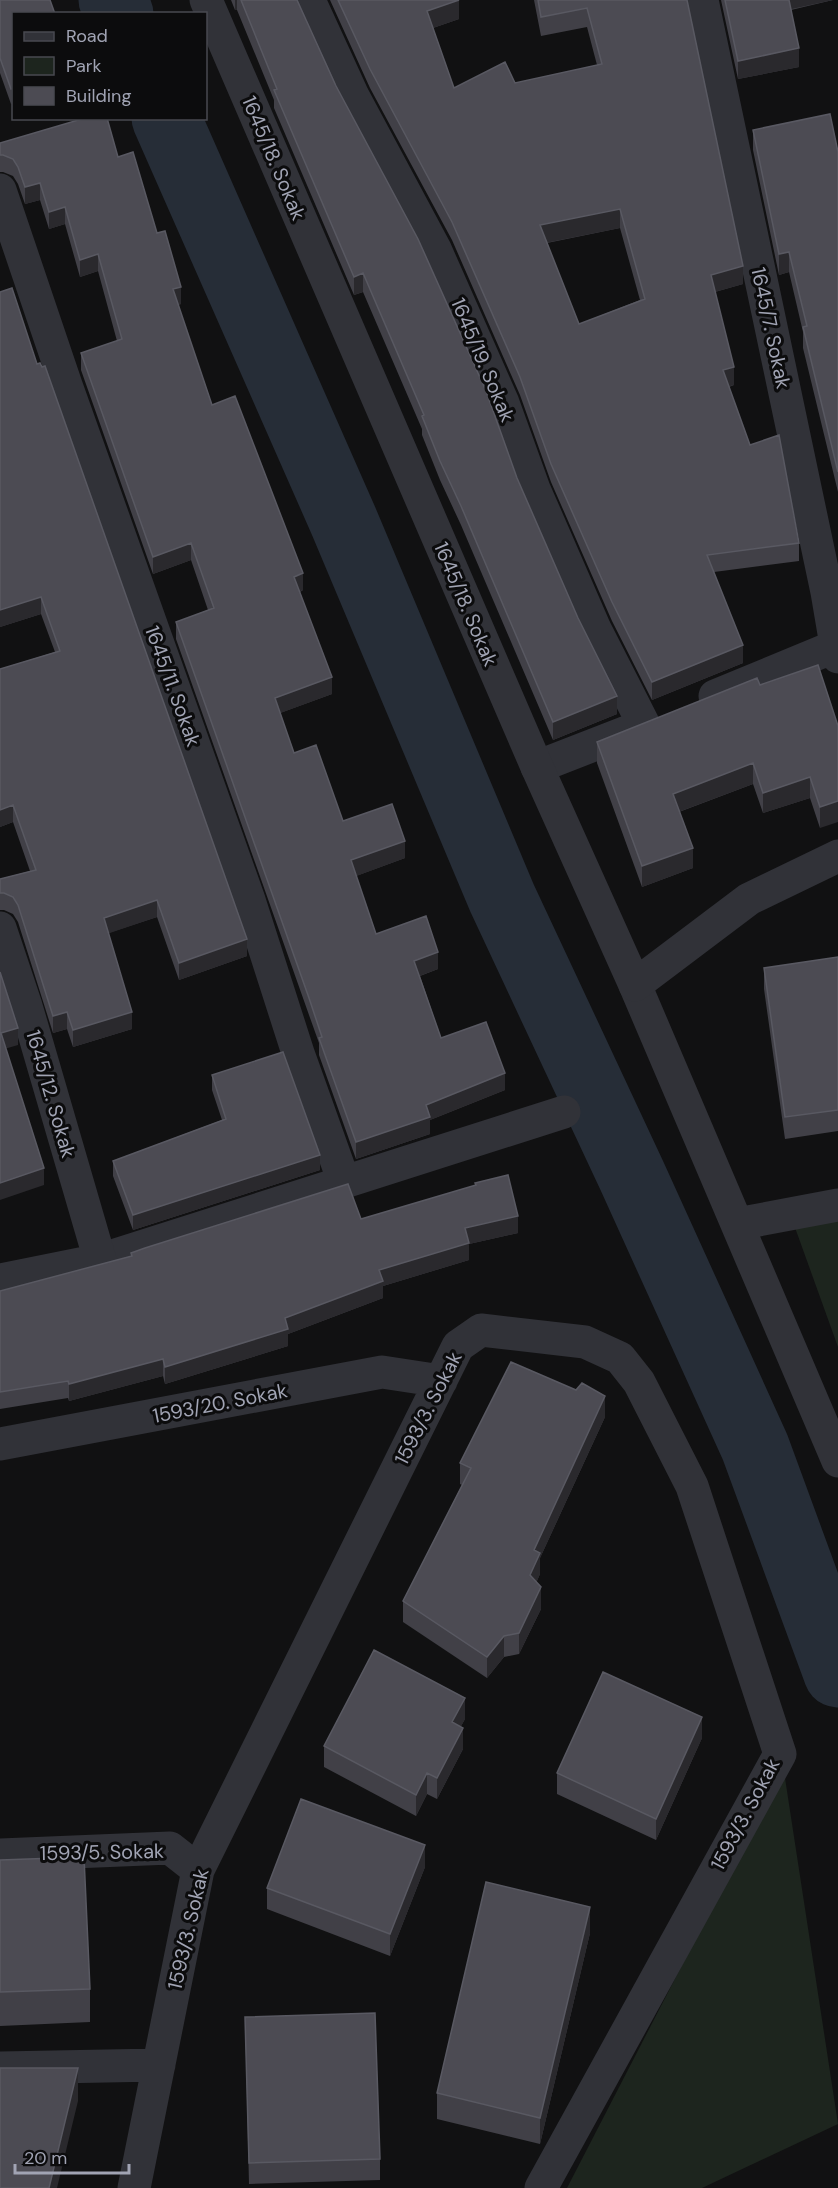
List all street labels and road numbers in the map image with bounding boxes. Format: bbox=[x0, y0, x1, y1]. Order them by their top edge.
street label: 1645/18. Sokak bbox=[236, 92, 312, 224]
street label: 1645/7. Sokak bbox=[745, 265, 797, 391]
street label: 1645/19. Sokak bbox=[445, 294, 521, 426]
street label: 1645/18. Sokak bbox=[428, 538, 504, 670]
street label: 1645/11. Sokak bbox=[139, 622, 207, 750]
street label: 1645/12. Sokak bbox=[20, 1027, 82, 1161]
street label: 1593/3. Sokak bbox=[388, 1347, 468, 1469]
street label: 1593/20. Sokak bbox=[150, 1377, 290, 1429]
street label: 1593/3. Sokak bbox=[705, 1753, 785, 1875]
street label: 1593/5. Sokak bbox=[40, 1838, 164, 1866]
street label: 1593/3. Sokak bbox=[161, 1866, 215, 1992]

